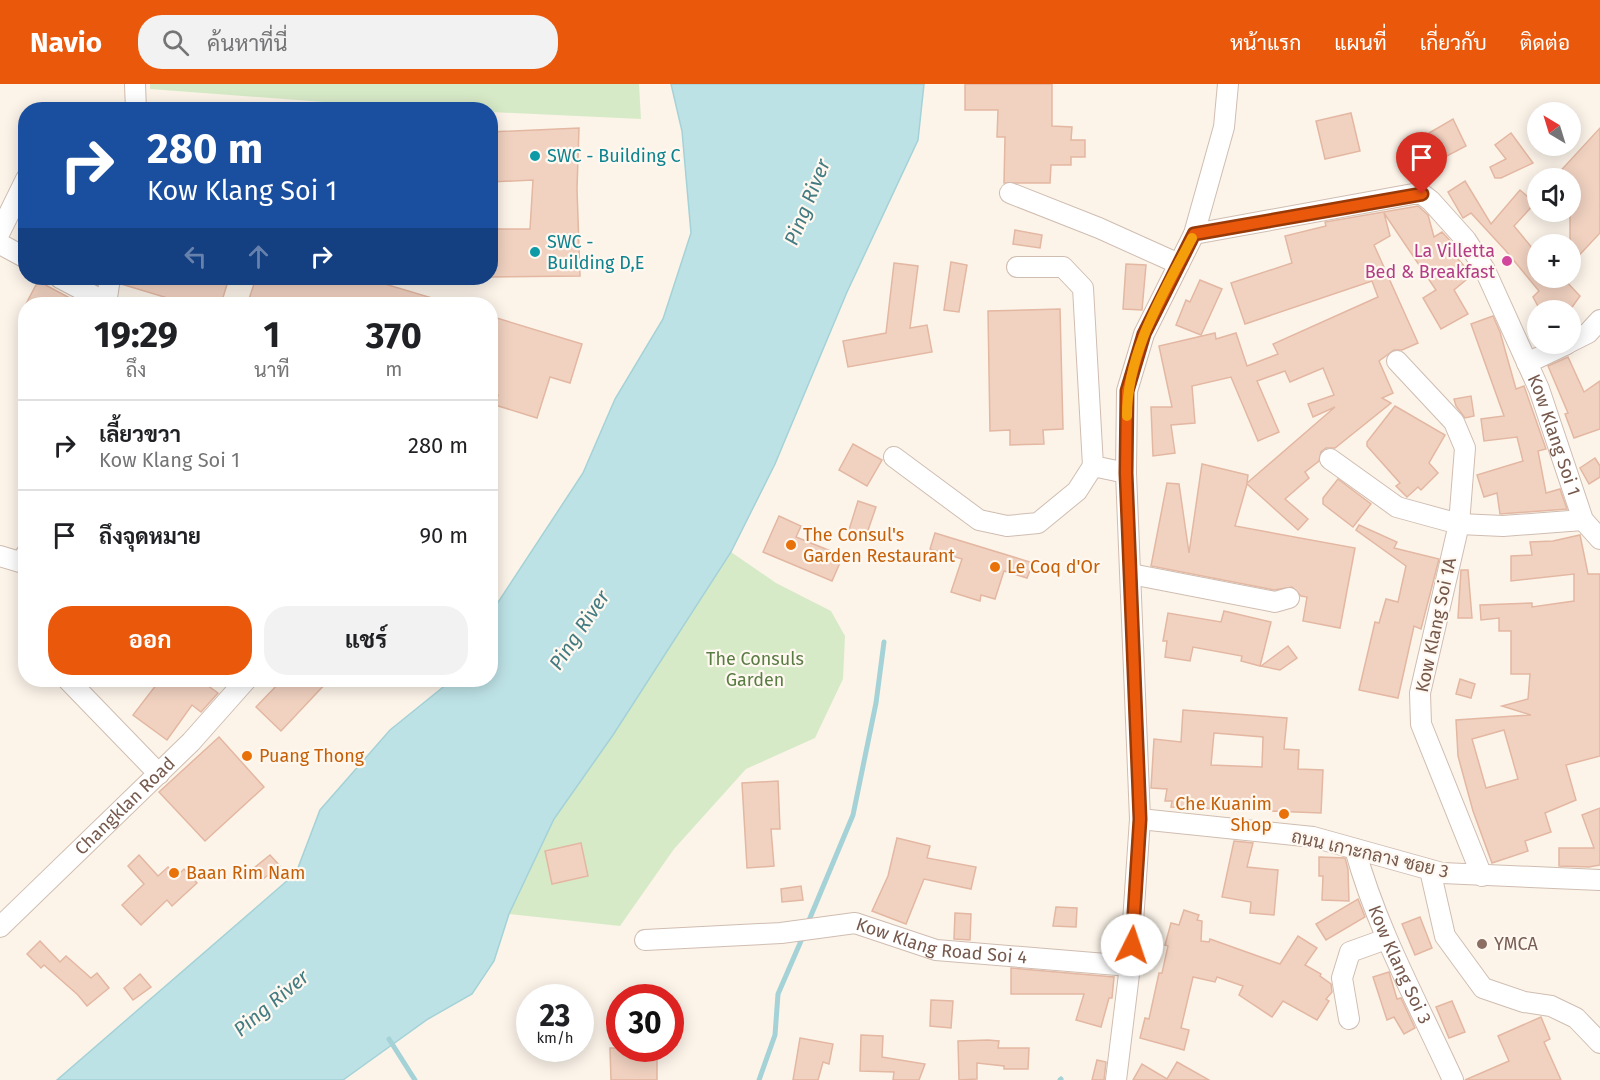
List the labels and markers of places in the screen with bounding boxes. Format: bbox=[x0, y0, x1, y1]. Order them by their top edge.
pin bbox=[1396, 132, 1447, 194]
place label: SWC - Building C bbox=[547, 145, 681, 167]
marker: SWC - Building C bbox=[528, 149, 542, 163]
place label: SWC - Building D,E bbox=[547, 231, 644, 274]
place label: La Villetta Bed & Breakfast bbox=[1365, 240, 1495, 283]
marker: SWC - Building D,E bbox=[528, 245, 542, 259]
marker: La Villetta Bed & Breakfast bbox=[1500, 254, 1514, 268]
place label: The Consul's Garden Restaurant bbox=[803, 524, 956, 567]
marker: The Consul's Garden Restaurant bbox=[784, 538, 798, 552]
place label: Le Coq d'Or bbox=[1007, 556, 1100, 578]
marker: Le Coq d'Or bbox=[988, 560, 1002, 574]
place label: Puang Thong bbox=[259, 745, 365, 767]
marker: Puang Thong bbox=[240, 749, 254, 763]
place label: Che Kuanim Shop bbox=[1175, 793, 1272, 836]
marker: Che Kuanim Shop bbox=[1277, 807, 1291, 821]
place label: Baan Rim Nam bbox=[186, 862, 305, 884]
marker: Baan Rim Nam bbox=[167, 866, 181, 880]
place label: YMCA bbox=[1494, 933, 1539, 955]
marker: YMCA bbox=[1475, 937, 1489, 951]

